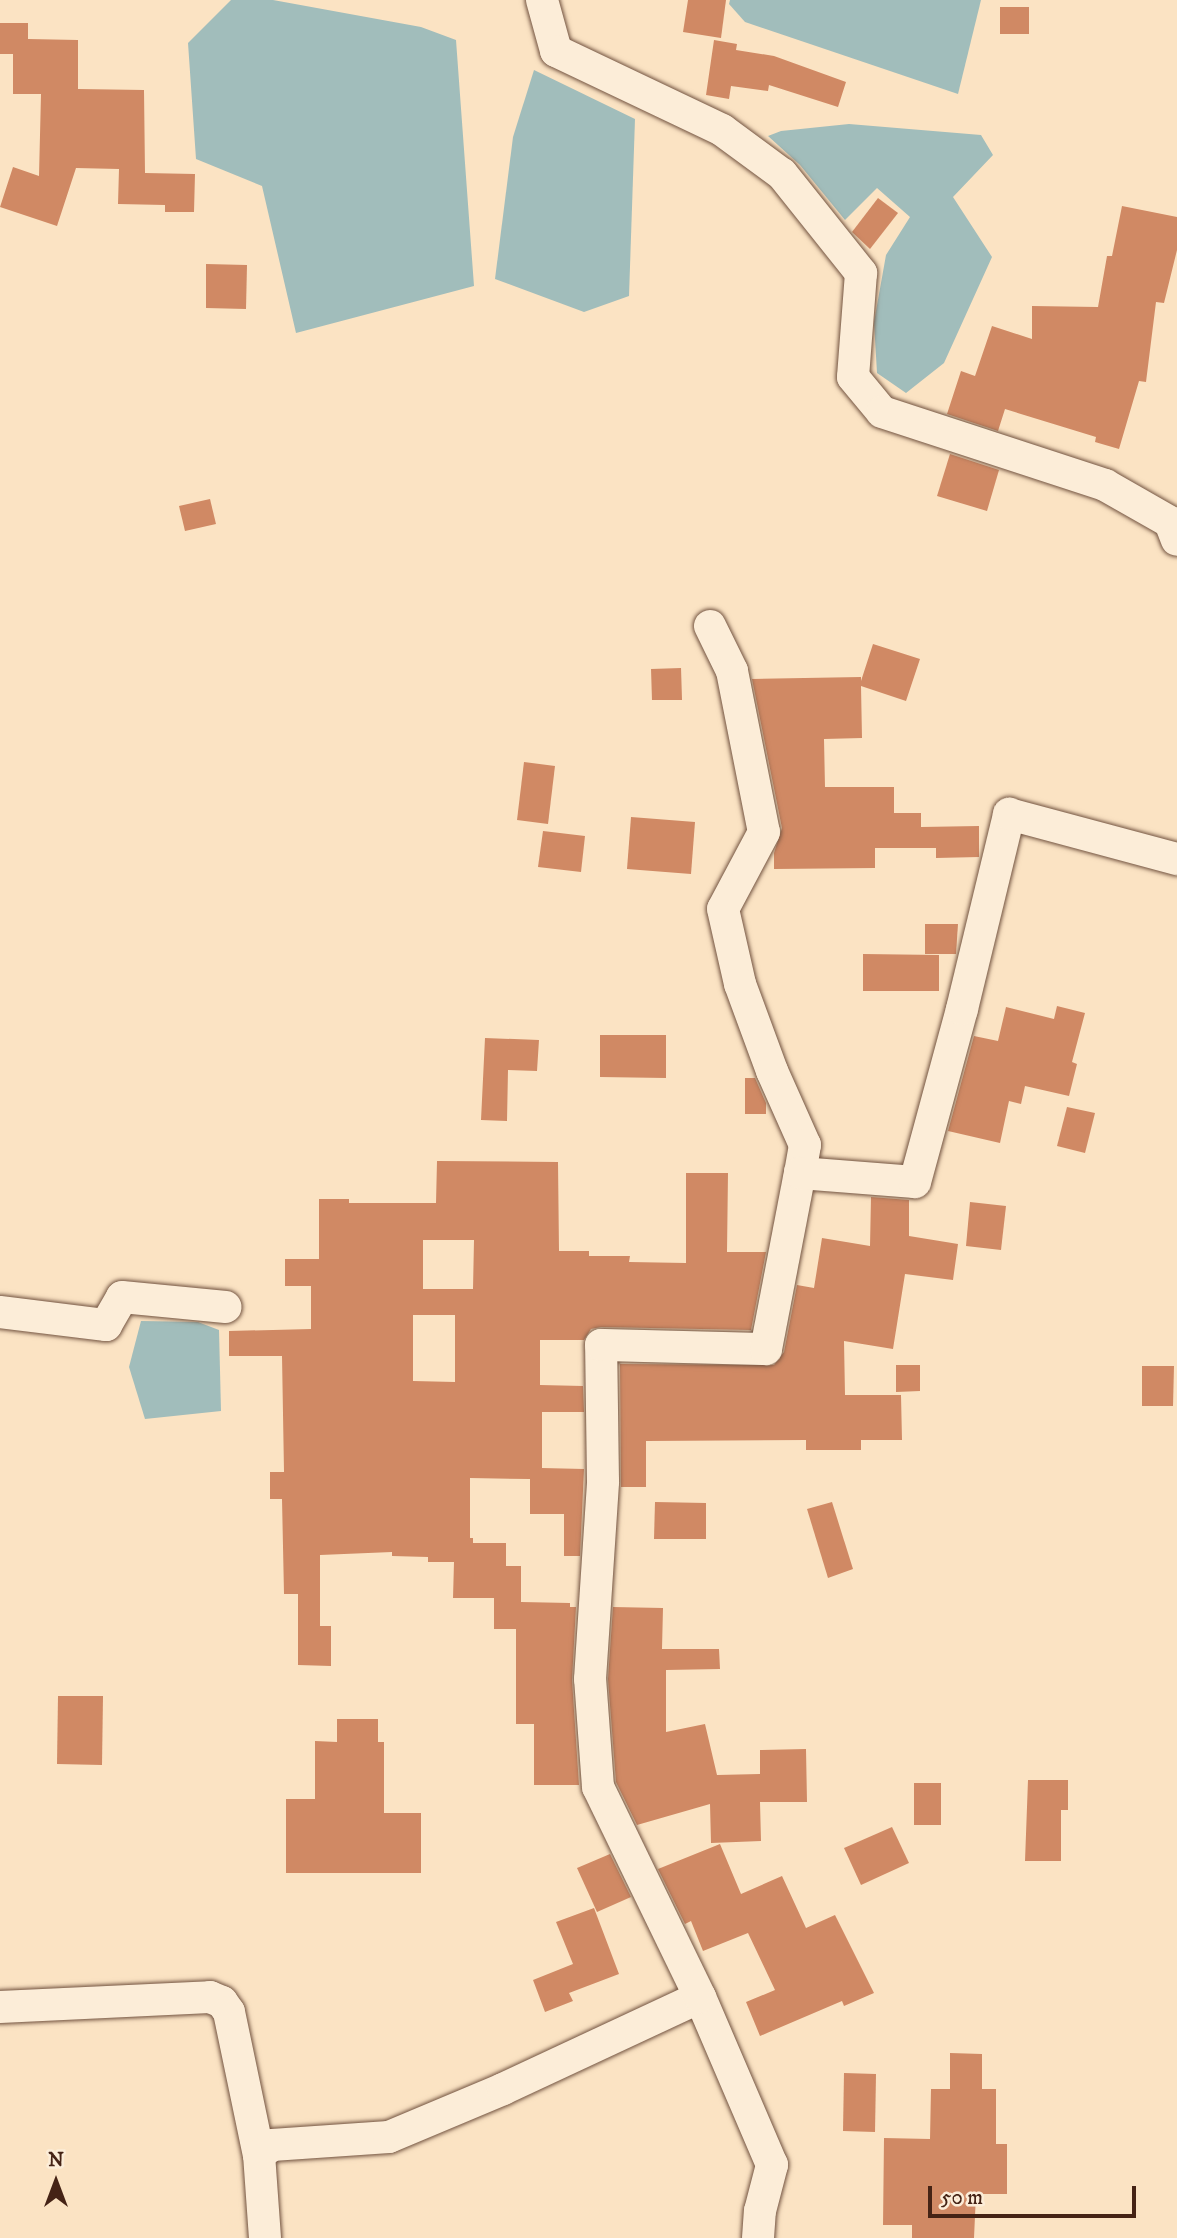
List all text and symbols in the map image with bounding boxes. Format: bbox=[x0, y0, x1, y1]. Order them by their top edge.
north arrow bbox=[21, 2147, 91, 2217]
text: N bbox=[48, 2149, 64, 2172]
scale bar bbox=[932, 2172, 1140, 2216]
text: 50 m bbox=[941, 2185, 983, 2211]

